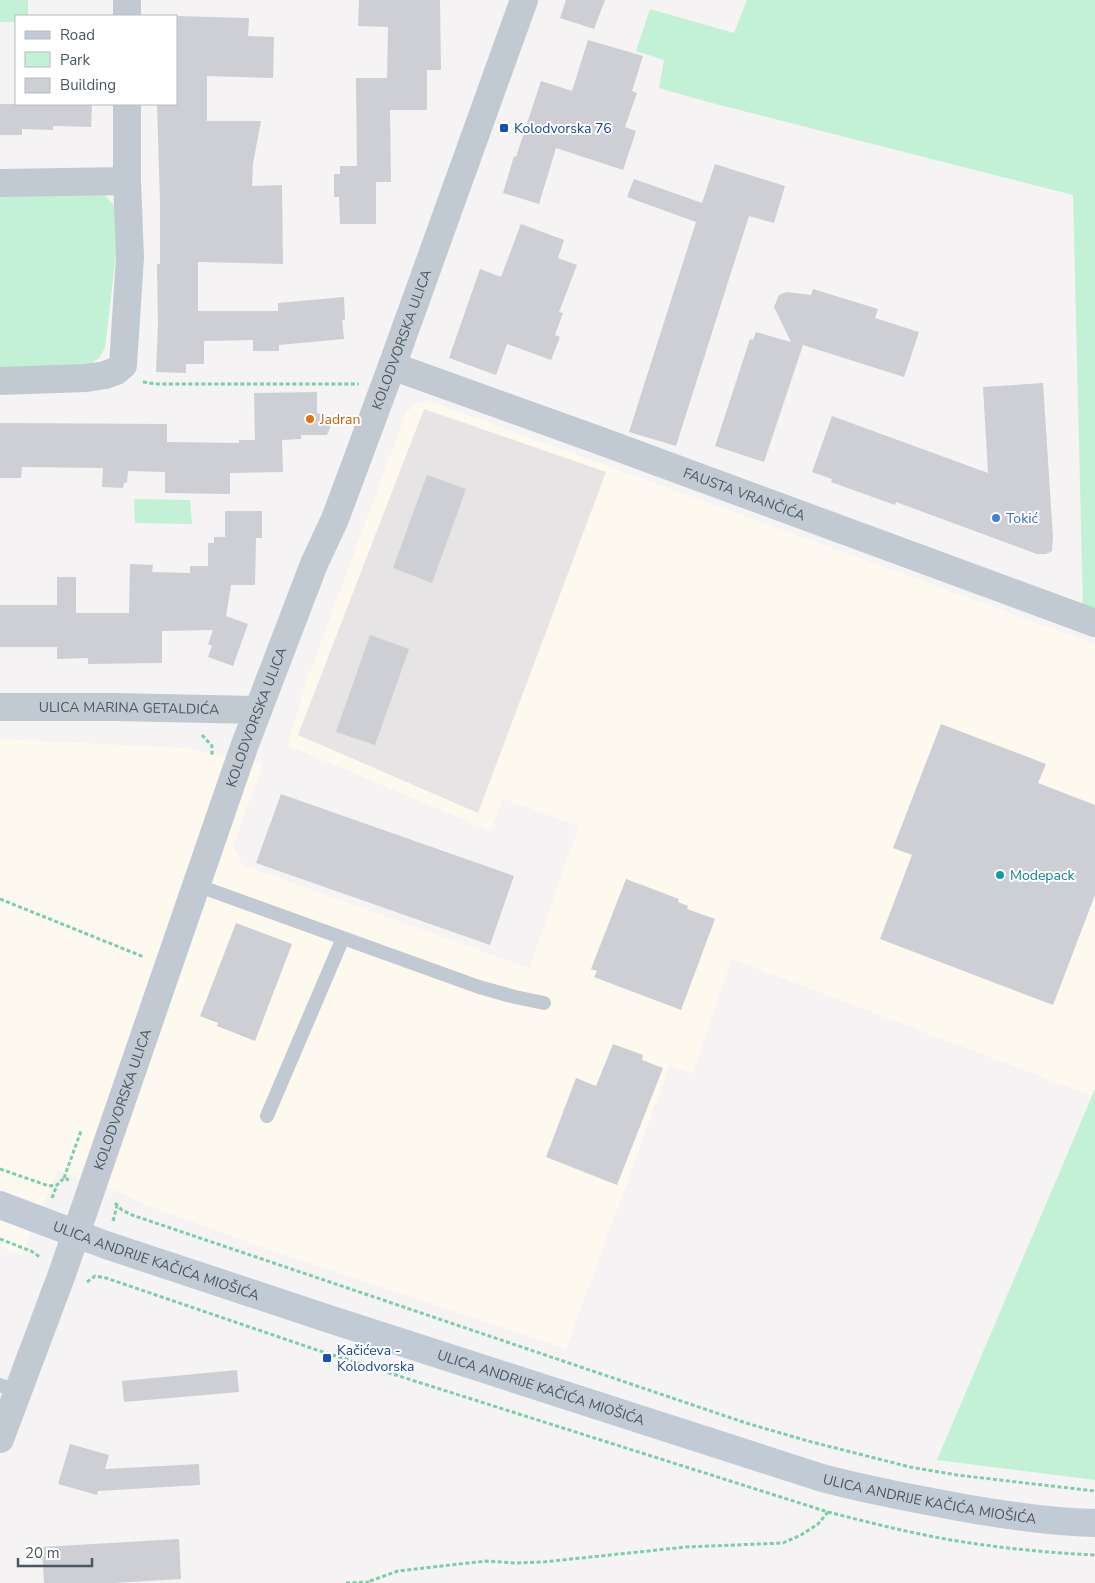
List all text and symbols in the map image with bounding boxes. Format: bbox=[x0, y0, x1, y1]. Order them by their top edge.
legend bbox=[15, 15, 178, 105]
text: Road bbox=[60, 25, 95, 45]
text: Park bbox=[60, 50, 90, 70]
text: Building bbox=[60, 75, 116, 95]
place label: Kolodvorska 76 bbox=[514, 119, 612, 138]
marker: Kolodvorska 76 bbox=[498, 122, 510, 134]
street label: KOLODVORSKA ULICA bbox=[367, 266, 436, 412]
place label: Jadran bbox=[319, 410, 360, 429]
marker: Jadran bbox=[304, 413, 316, 425]
street label: FAUSTA VRANČIĆA bbox=[681, 463, 808, 525]
place label: Tokić bbox=[1006, 509, 1038, 528]
marker: Tokić bbox=[990, 512, 1002, 524]
street label: KOLODVORSKA ULICA bbox=[221, 644, 291, 790]
street label: ULICA MARINA GETALDIĆA bbox=[39, 697, 219, 719]
place label: Modepack bbox=[1010, 866, 1075, 885]
marker: Modepack bbox=[994, 869, 1006, 881]
street label: KOLODVORSKA ULICA bbox=[89, 1026, 155, 1173]
street label: ULICA ANDRIJE KAČIĆA MIOŠIĆA bbox=[50, 1216, 262, 1305]
place label: Kačićeva - Kolodvorska bbox=[337, 1341, 414, 1376]
street label: ULICA ANDRIJE KAČIĆA MIOŠIĆA bbox=[435, 1345, 647, 1430]
marker: Kačićeva - Kolodvorska bbox=[321, 1352, 333, 1364]
street label: ULICA ANDRIJE KAČIĆA MIOŠIĆA bbox=[821, 1469, 1037, 1528]
scale bar bbox=[18, 1536, 91, 1568]
text: 20 m bbox=[25, 1543, 60, 1563]

